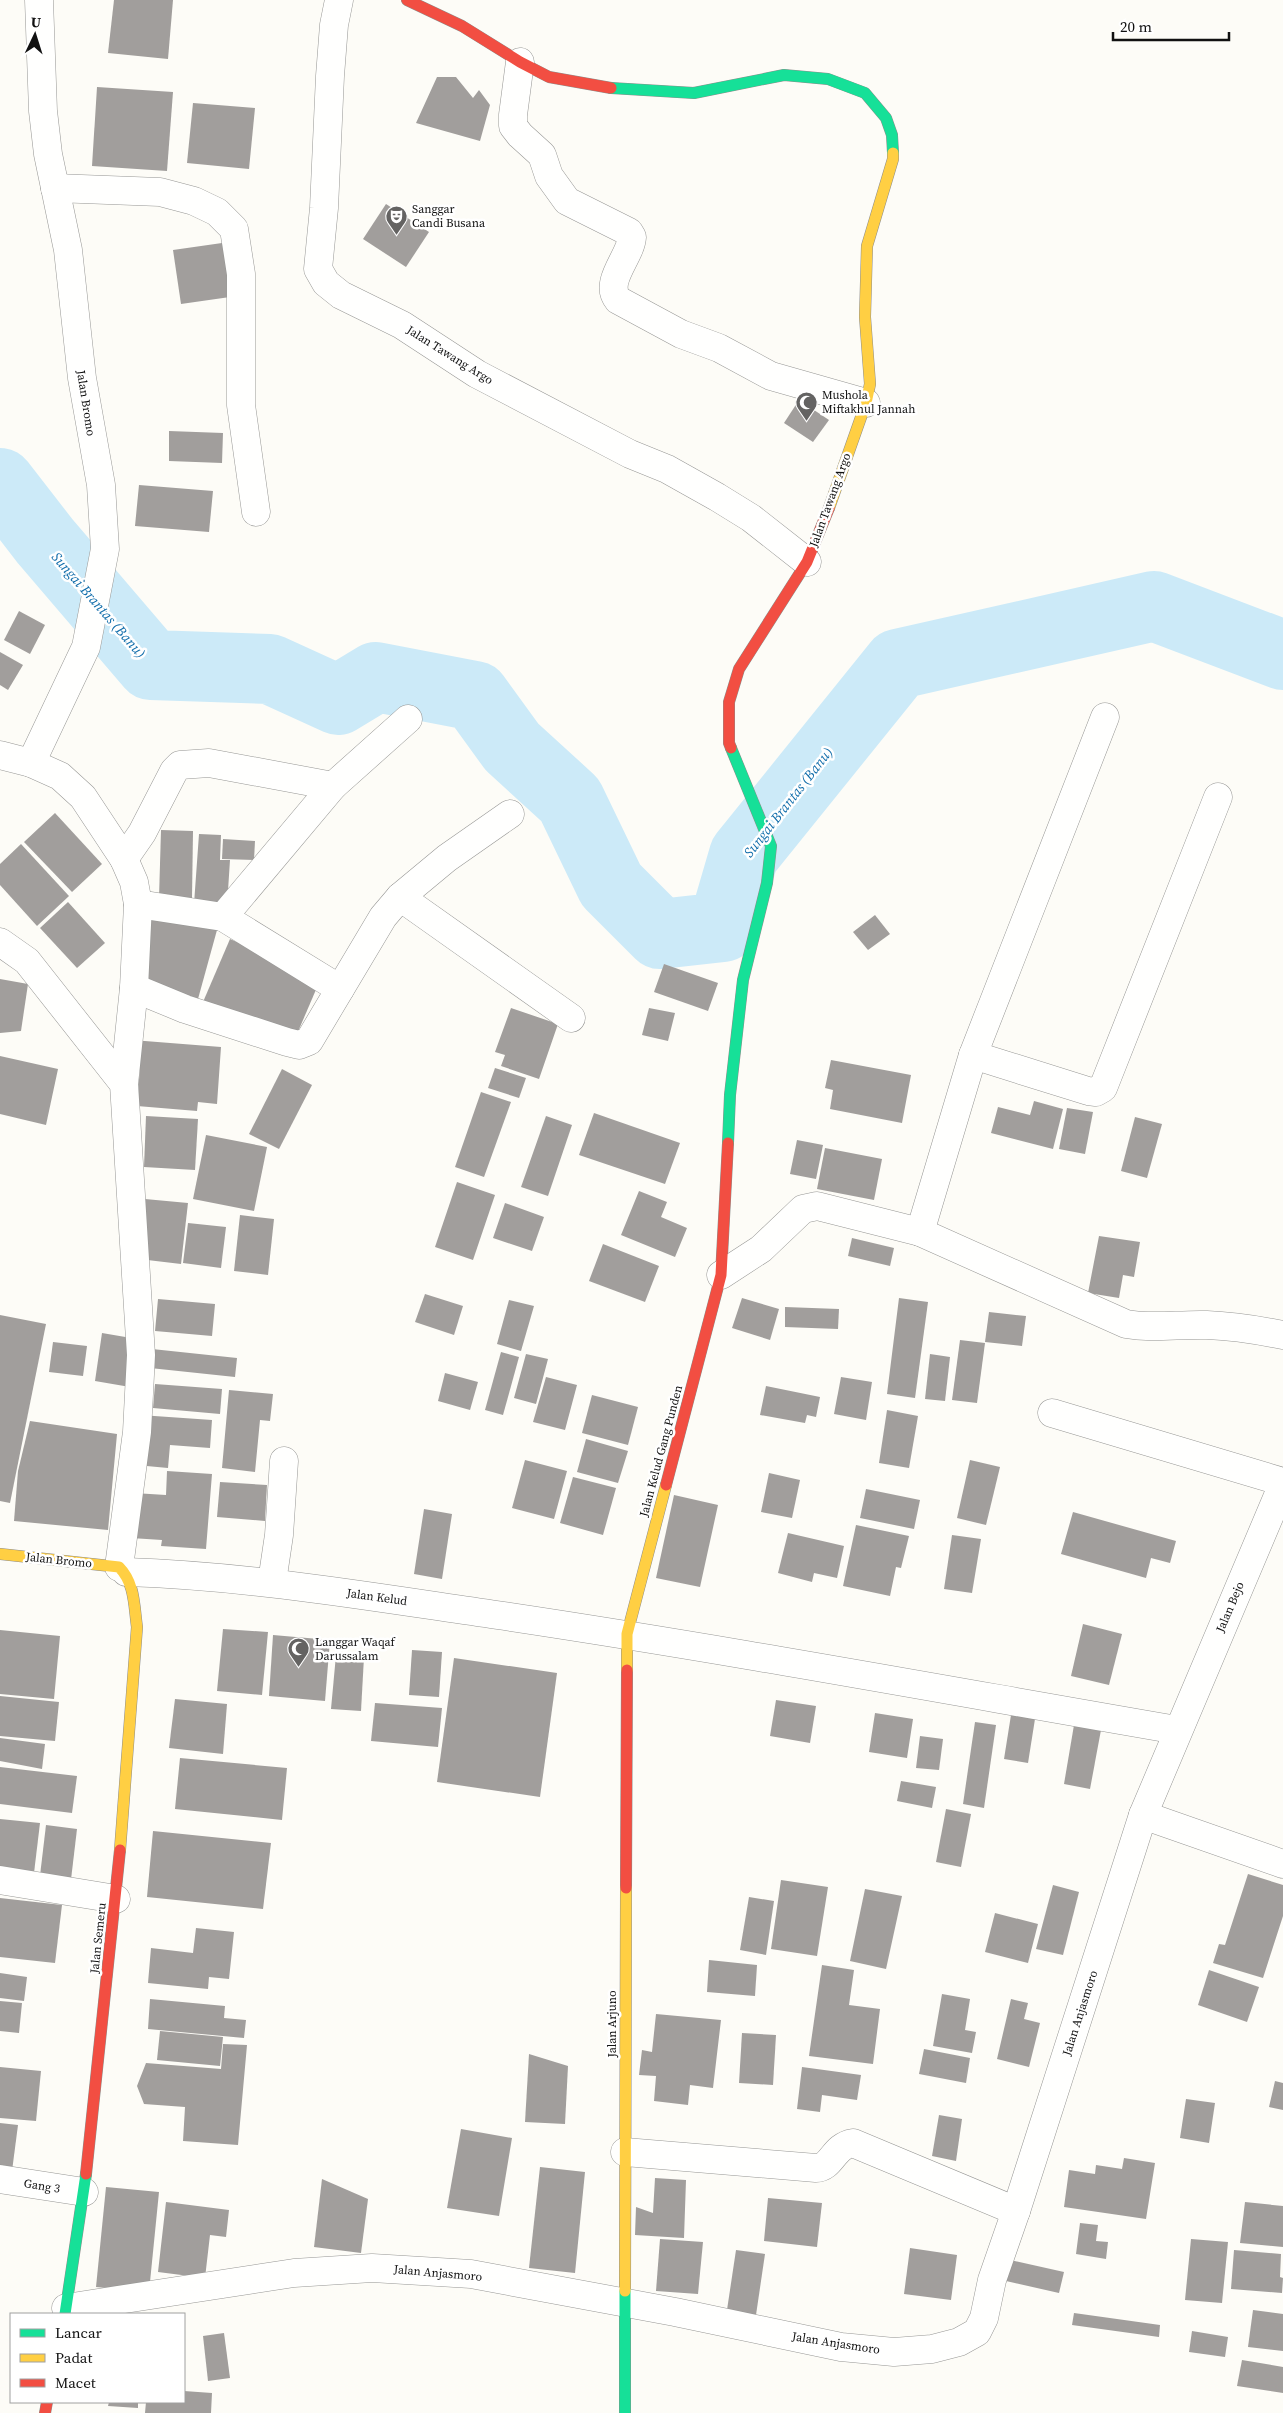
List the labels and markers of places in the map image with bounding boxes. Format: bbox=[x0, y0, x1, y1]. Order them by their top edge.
place label: Sanggar Candi Busana bbox=[412, 201, 486, 231]
theatre icon: Sanggar Candi Busana bbox=[384, 204, 408, 235]
place label: Mushola Miftakhul Jannah bbox=[822, 387, 915, 417]
mosque icon: Mushola Miftakhul Jannah bbox=[794, 390, 818, 421]
place label: Langgar Waqaf Darussalam bbox=[315, 1634, 397, 1664]
mosque icon: Langgar Waqaf Darussalam bbox=[287, 1637, 311, 1668]

